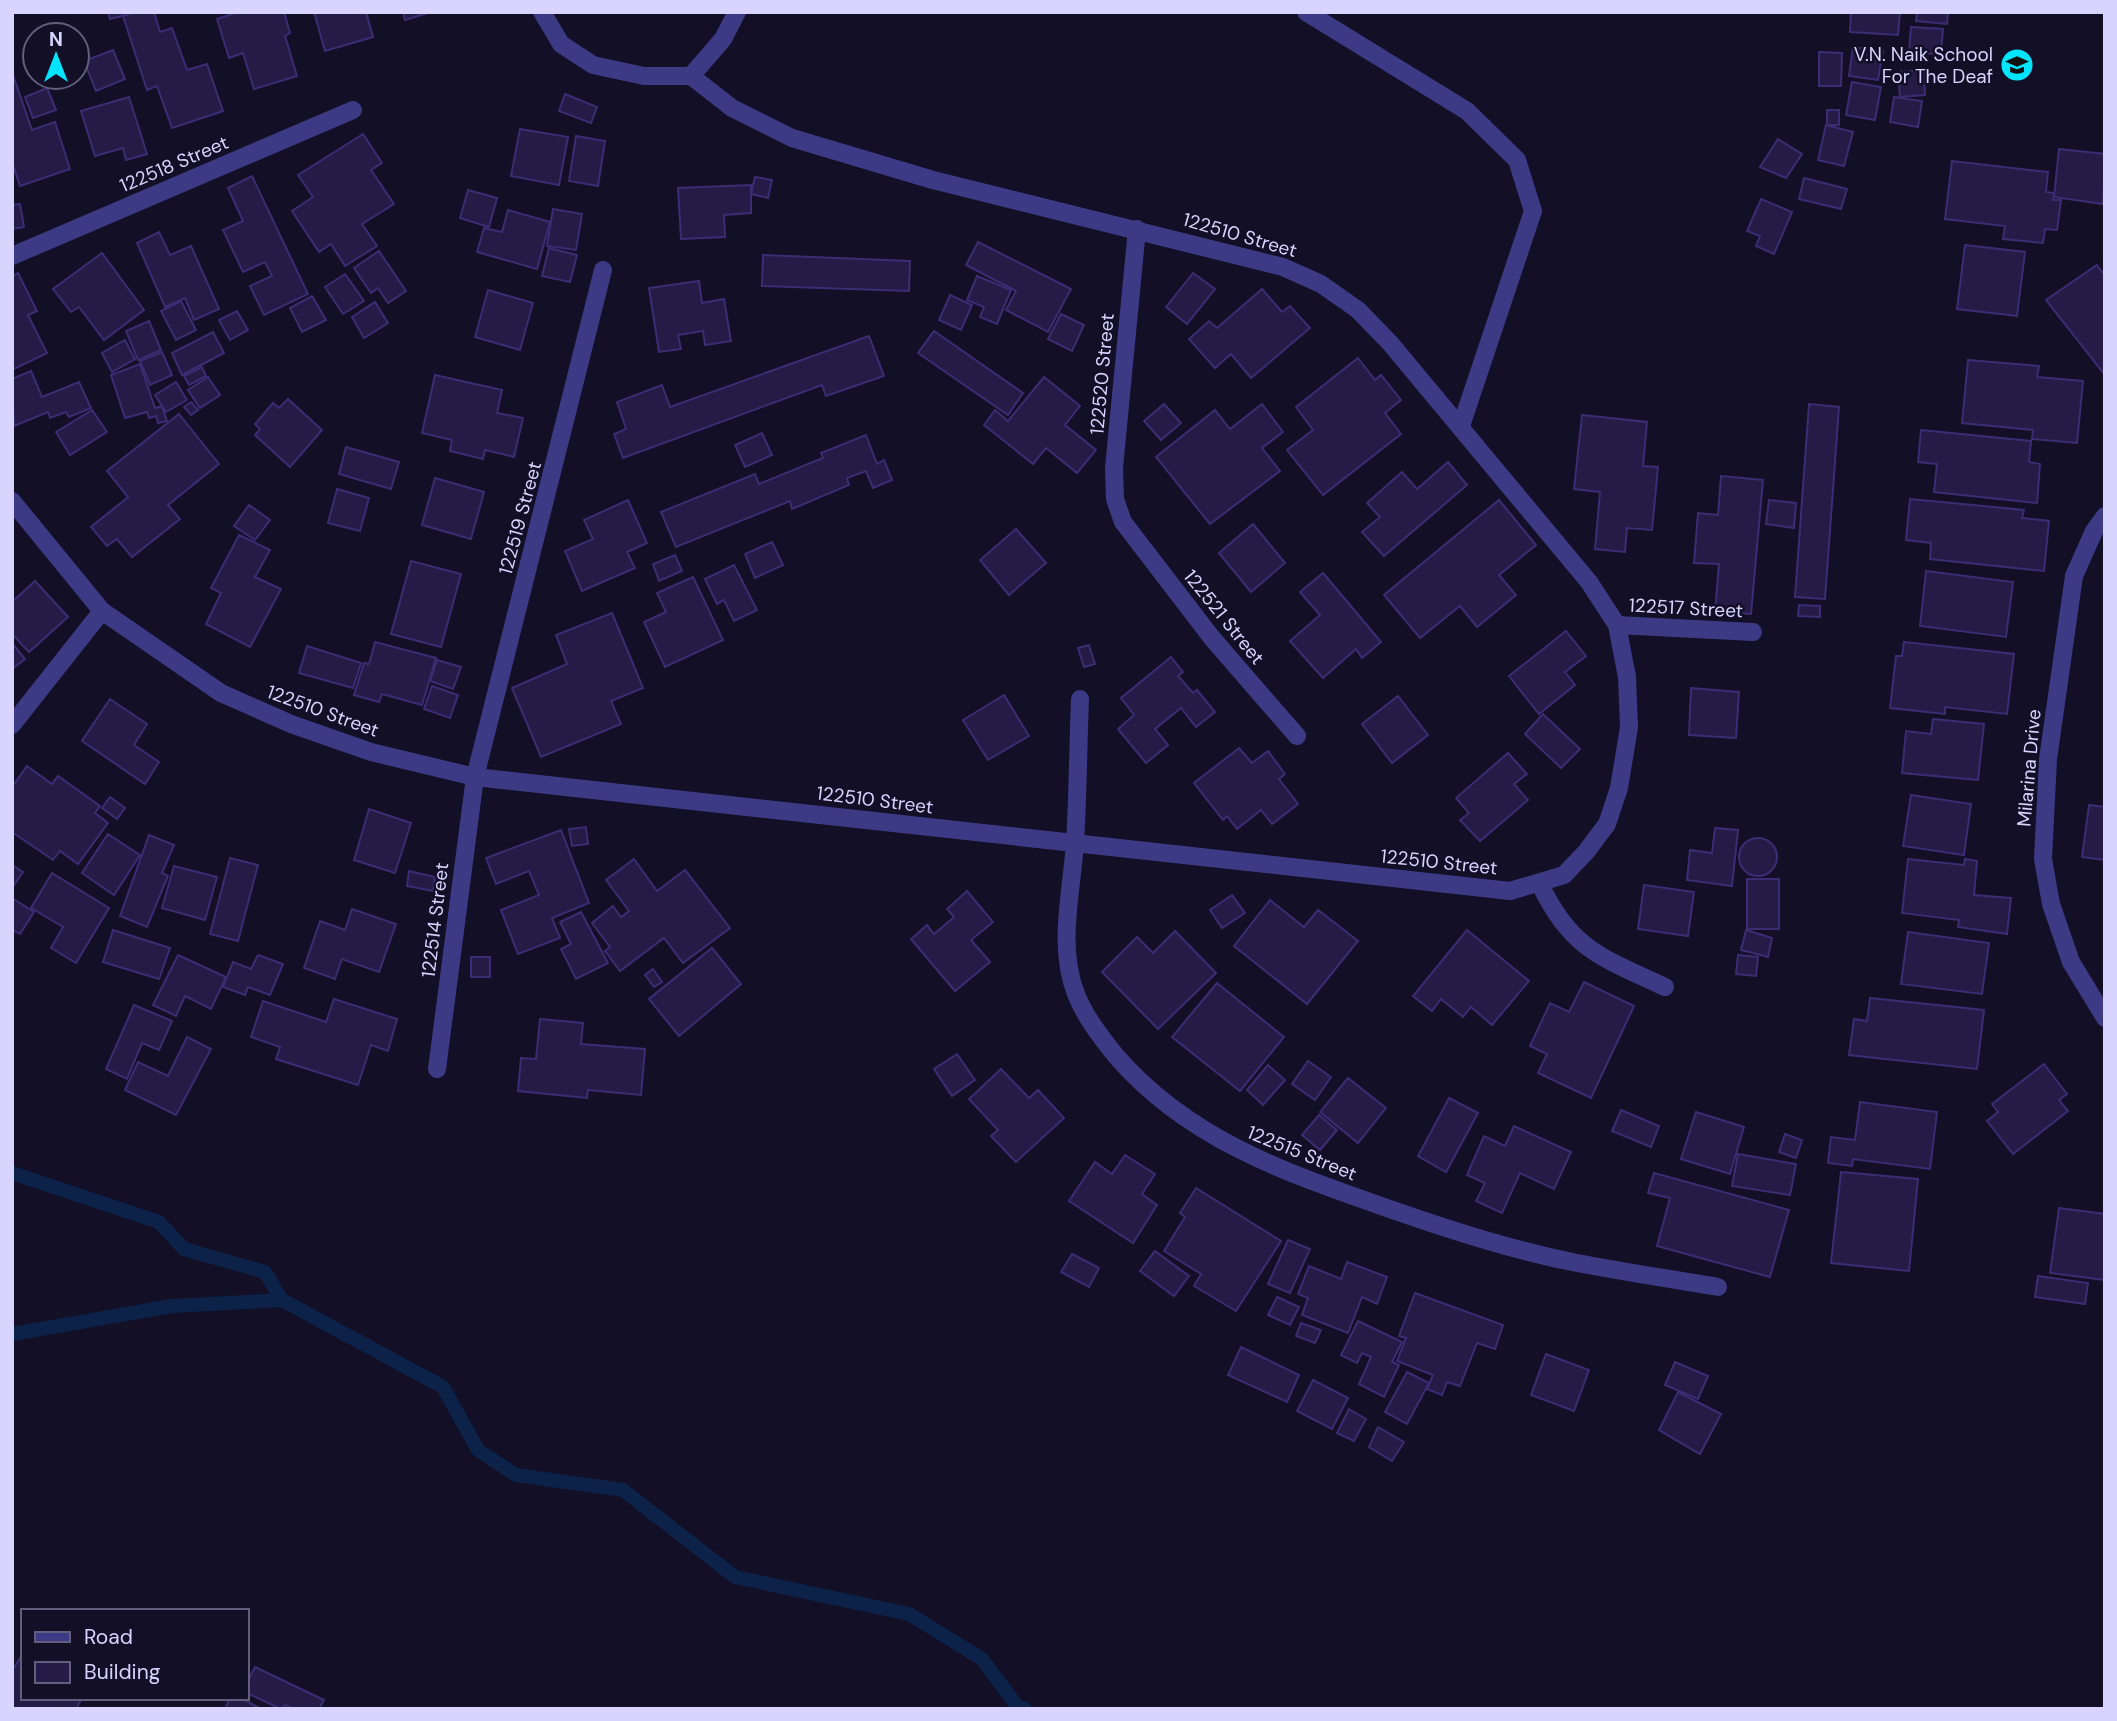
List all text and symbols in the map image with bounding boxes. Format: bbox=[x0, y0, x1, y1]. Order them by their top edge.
north arrow bbox=[21, 21, 91, 91]
text: N bbox=[49, 27, 63, 52]
place label: V.N. Naik School For The Deaf bbox=[1854, 42, 1993, 89]
school or university icon: V.N. Naik School For The Deaf bbox=[1998, 46, 2036, 84]
street label: 122518 Street bbox=[116, 130, 232, 198]
street label: 122510 Street bbox=[1180, 207, 1300, 263]
street label: 122520 Street bbox=[1084, 312, 1120, 436]
street label: 122519 Street bbox=[493, 459, 547, 577]
street label: 122521 Street bbox=[1178, 565, 1270, 669]
street label: 122517 Street bbox=[1628, 593, 1744, 623]
street label: 122510 Street bbox=[264, 679, 382, 743]
street label: Milarina Drive bbox=[2011, 708, 2047, 828]
street label: 122510 Street bbox=[815, 780, 935, 820]
street label: 122510 Street bbox=[1379, 843, 1499, 881]
street label: 122514 Street bbox=[416, 861, 454, 979]
street label: 122515 Street bbox=[1244, 1120, 1360, 1186]
legend bbox=[21, 1609, 248, 1700]
text: Road bbox=[84, 1623, 133, 1651]
text: Building bbox=[84, 1658, 161, 1686]

